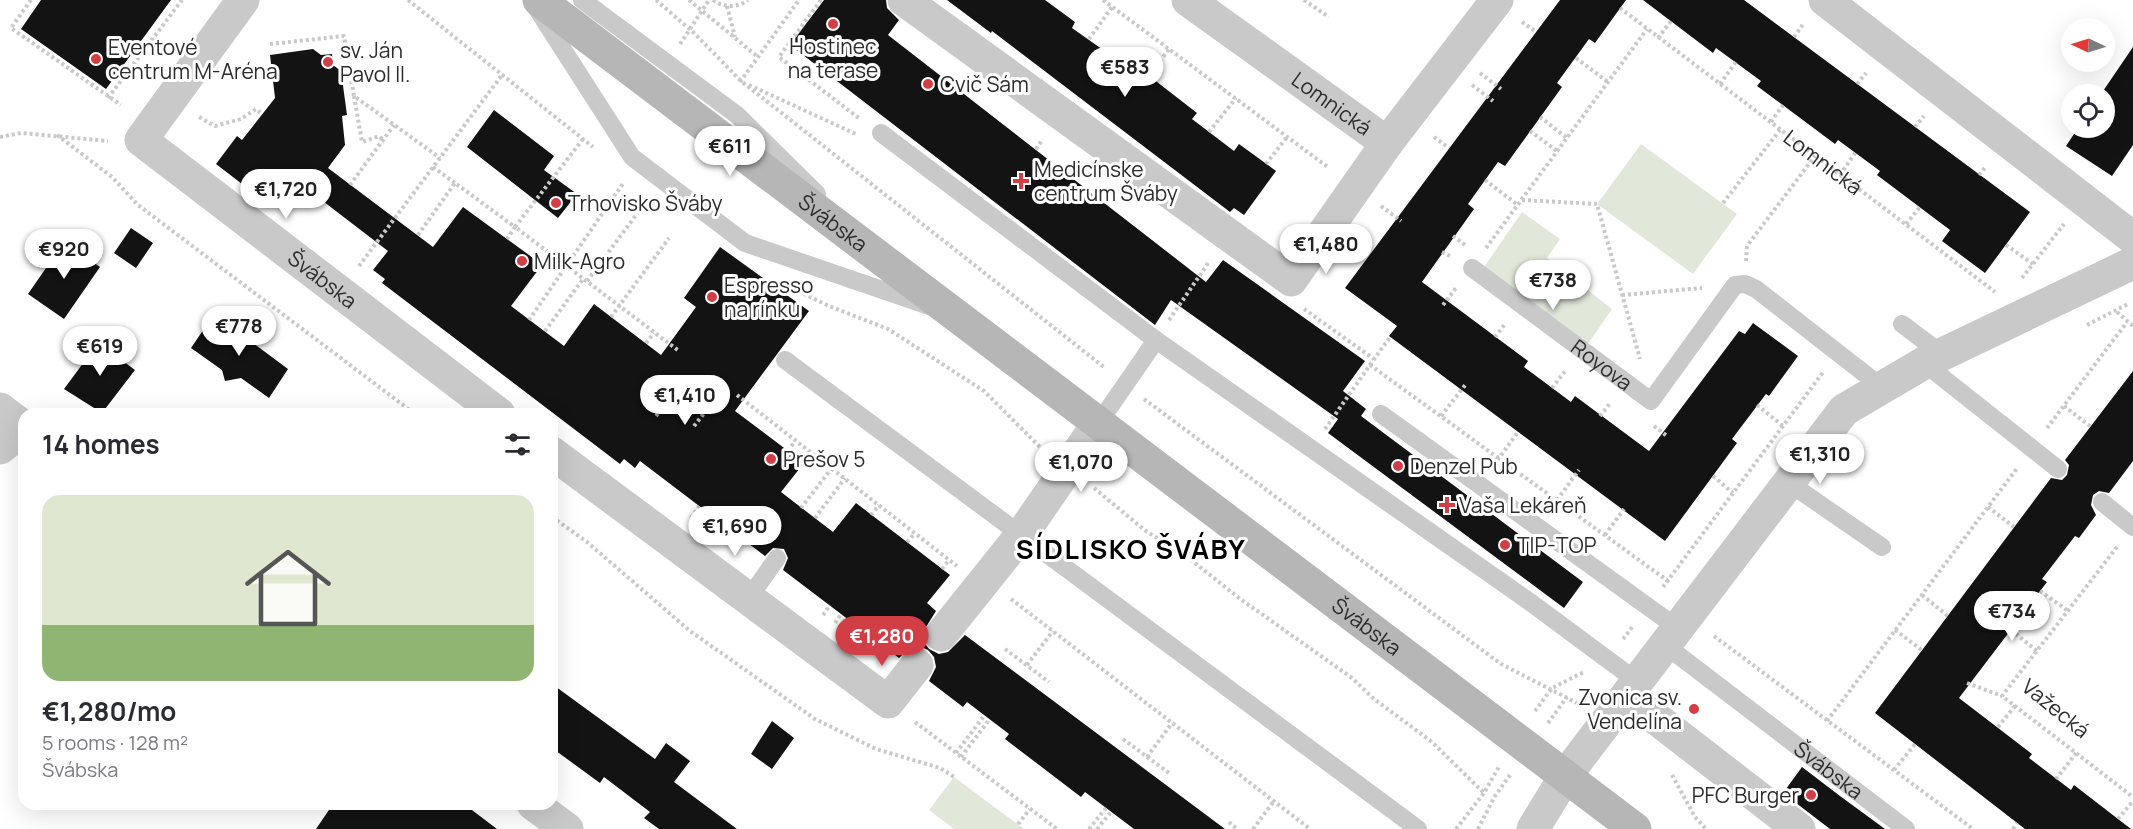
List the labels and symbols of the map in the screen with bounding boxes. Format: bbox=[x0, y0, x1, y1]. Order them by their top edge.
marker: Hostinec na terase bbox=[826, 17, 840, 31]
north arrow bbox=[2061, 18, 2115, 72]
place label: Hostinec na terase bbox=[788, 32, 878, 84]
place label: Eventové centrum M-Aréna bbox=[108, 33, 278, 85]
place label: sv. Ján Pavol II. bbox=[340, 36, 410, 88]
pin: €583 bbox=[1089, 47, 1161, 98]
marker: Eventové centrum M-Aréna bbox=[89, 52, 103, 66]
marker: sv. Ján Pavol II. bbox=[321, 55, 335, 69]
street label: Lomnická bbox=[1286, 65, 1377, 142]
place label: Cvič Sám bbox=[940, 70, 1029, 98]
marker: Cvič Sám bbox=[921, 77, 935, 91]
street label: Lomnická bbox=[1778, 123, 1868, 201]
pin: €611 bbox=[694, 126, 766, 177]
place label: Medicínske centrum Šváby bbox=[1034, 155, 1178, 207]
pin: €1,720 bbox=[237, 169, 335, 220]
marker: Medicínske centrum Šváby bbox=[1012, 172, 1030, 190]
street label: Švábska bbox=[793, 187, 874, 258]
place label: Trhovisko Šváby bbox=[568, 189, 723, 217]
marker: Trhovisko Šváby bbox=[549, 196, 563, 210]
pin: €1,480 bbox=[1277, 224, 1375, 275]
pin: €920 bbox=[28, 229, 100, 280]
street label: Švábska bbox=[282, 244, 363, 315]
place label: Milk-Agro bbox=[534, 247, 625, 275]
marker: Milk-Agro bbox=[515, 254, 529, 268]
pin: €738 bbox=[1517, 260, 1589, 311]
place label: Espresso na rínku bbox=[724, 271, 814, 323]
marker: Espresso na rínku bbox=[705, 290, 719, 304]
pin: €778 bbox=[203, 306, 275, 357]
pin: €619 bbox=[64, 326, 136, 377]
street label: Royova bbox=[1566, 333, 1638, 397]
pin: €1,410 bbox=[636, 375, 734, 426]
pin: €1,310 bbox=[1771, 434, 1869, 485]
pin: €1,070 bbox=[1032, 442, 1130, 493]
place label: Prešov 5 bbox=[783, 445, 865, 473]
marker: Prešov 5 bbox=[764, 452, 778, 466]
place label: Denzel Pub bbox=[1410, 452, 1518, 480]
marker: Denzel Pub bbox=[1391, 459, 1405, 473]
place label: Vaša Lekáreň bbox=[1459, 491, 1586, 519]
marker: Vaša Lekáreň bbox=[1440, 498, 1454, 512]
pin: €1,690 bbox=[686, 506, 784, 557]
district label: SÍDLISKO ŠVÁBY bbox=[1016, 530, 1246, 567]
place label: TIP-TOP bbox=[1517, 531, 1597, 559]
marker: TIP-TOP bbox=[1498, 538, 1512, 552]
street label: Švábska bbox=[1326, 591, 1407, 662]
pin: €734 bbox=[1976, 591, 2048, 642]
pin: €1,280 bbox=[833, 616, 931, 667]
street label: Važecká bbox=[2016, 672, 2096, 744]
place label: Zvonica sv. Vendelína bbox=[1578, 683, 1682, 735]
marker: Zvonica sv. Vendelína bbox=[1687, 702, 1701, 716]
street label: Švábska bbox=[1788, 735, 1869, 805]
place label: PFC Burger bbox=[1692, 781, 1799, 809]
marker: PFC Burger bbox=[1804, 788, 1818, 802]

